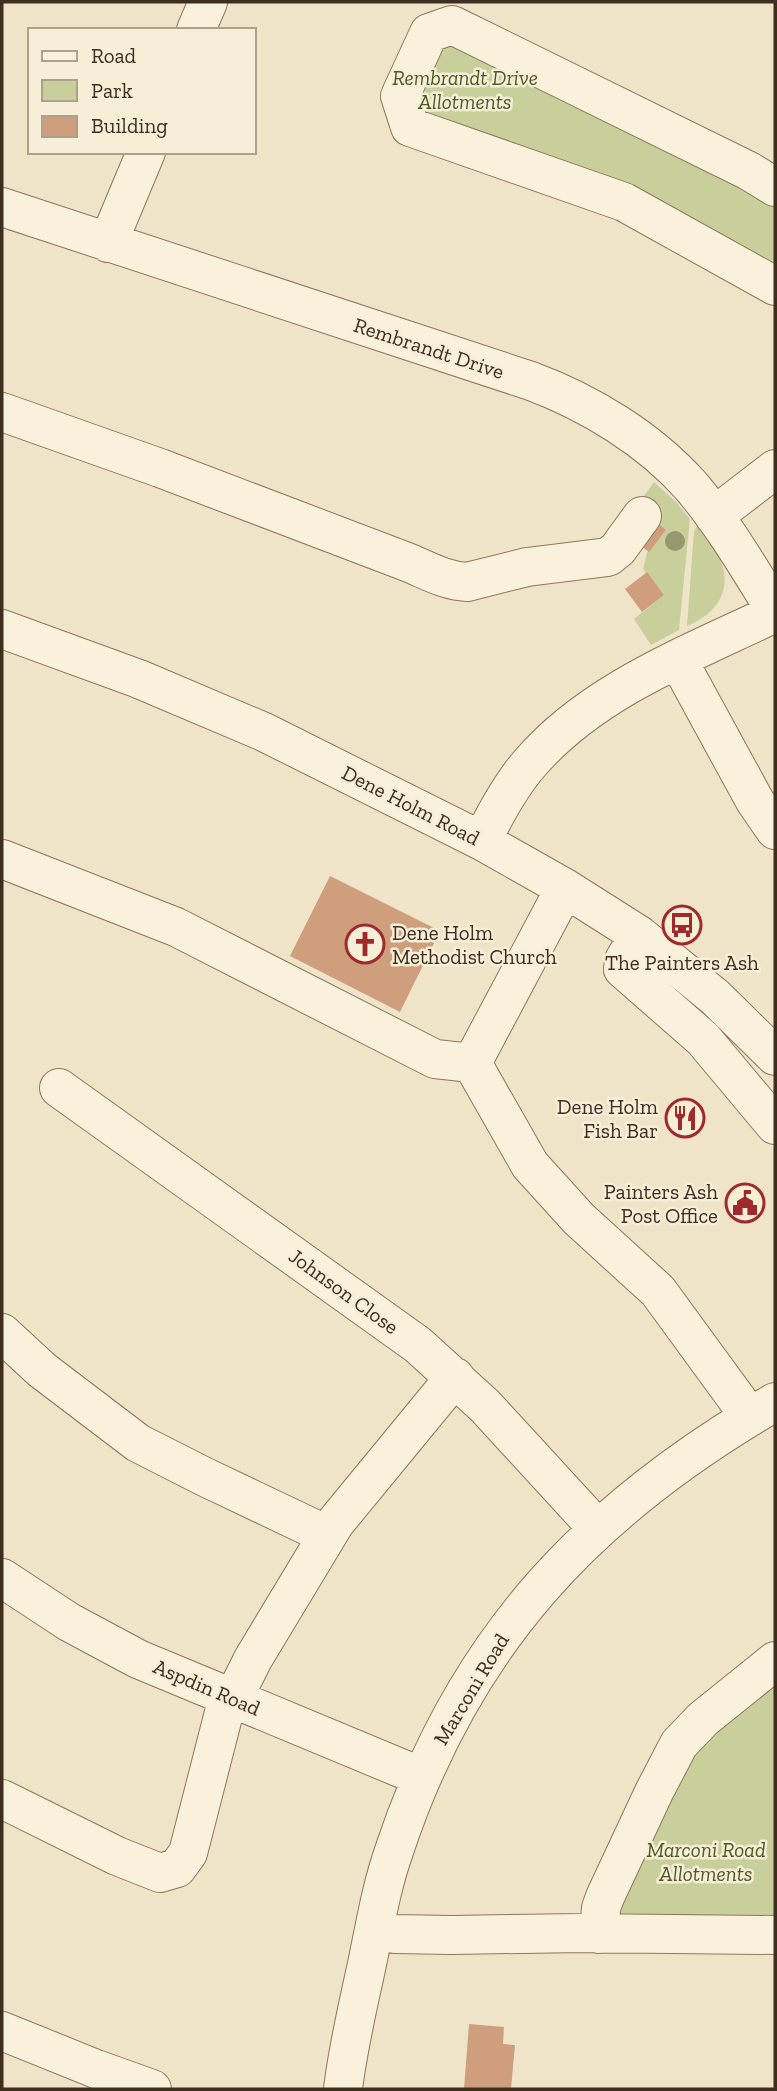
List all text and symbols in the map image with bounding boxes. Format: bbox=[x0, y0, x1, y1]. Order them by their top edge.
legend bbox=[28, 28, 256, 154]
text: Road bbox=[91, 43, 137, 68]
park label: Rembrandt Drive Allotments bbox=[392, 65, 538, 114]
text: Park bbox=[91, 78, 133, 103]
text: Building bbox=[91, 113, 168, 138]
street label: Rembrandt Drive bbox=[351, 312, 507, 384]
street label: Dene Holm Road bbox=[338, 760, 484, 851]
bus stop icon: The Painters Ash bbox=[661, 904, 703, 946]
place label: Dene Holm Methodist Church bbox=[392, 920, 557, 969]
church icon: Dene Holm Methodist Church bbox=[344, 923, 386, 965]
place label: The Painters Ash bbox=[605, 950, 759, 975]
place label: Dene Holm Fish Bar bbox=[557, 1094, 658, 1143]
restaurant icon: Dene Holm Fish Bar bbox=[664, 1097, 706, 1139]
place label: Painters Ash Post Office bbox=[604, 1179, 718, 1228]
public building icon: Painters Ash Post Office bbox=[724, 1182, 766, 1224]
street label: Johnson Close bbox=[284, 1243, 404, 1339]
street label: Marconi Road bbox=[428, 1628, 514, 1749]
street label: Aspdin Road bbox=[150, 1653, 265, 1721]
park label: Marconi Road Allotments bbox=[646, 1837, 766, 1886]

